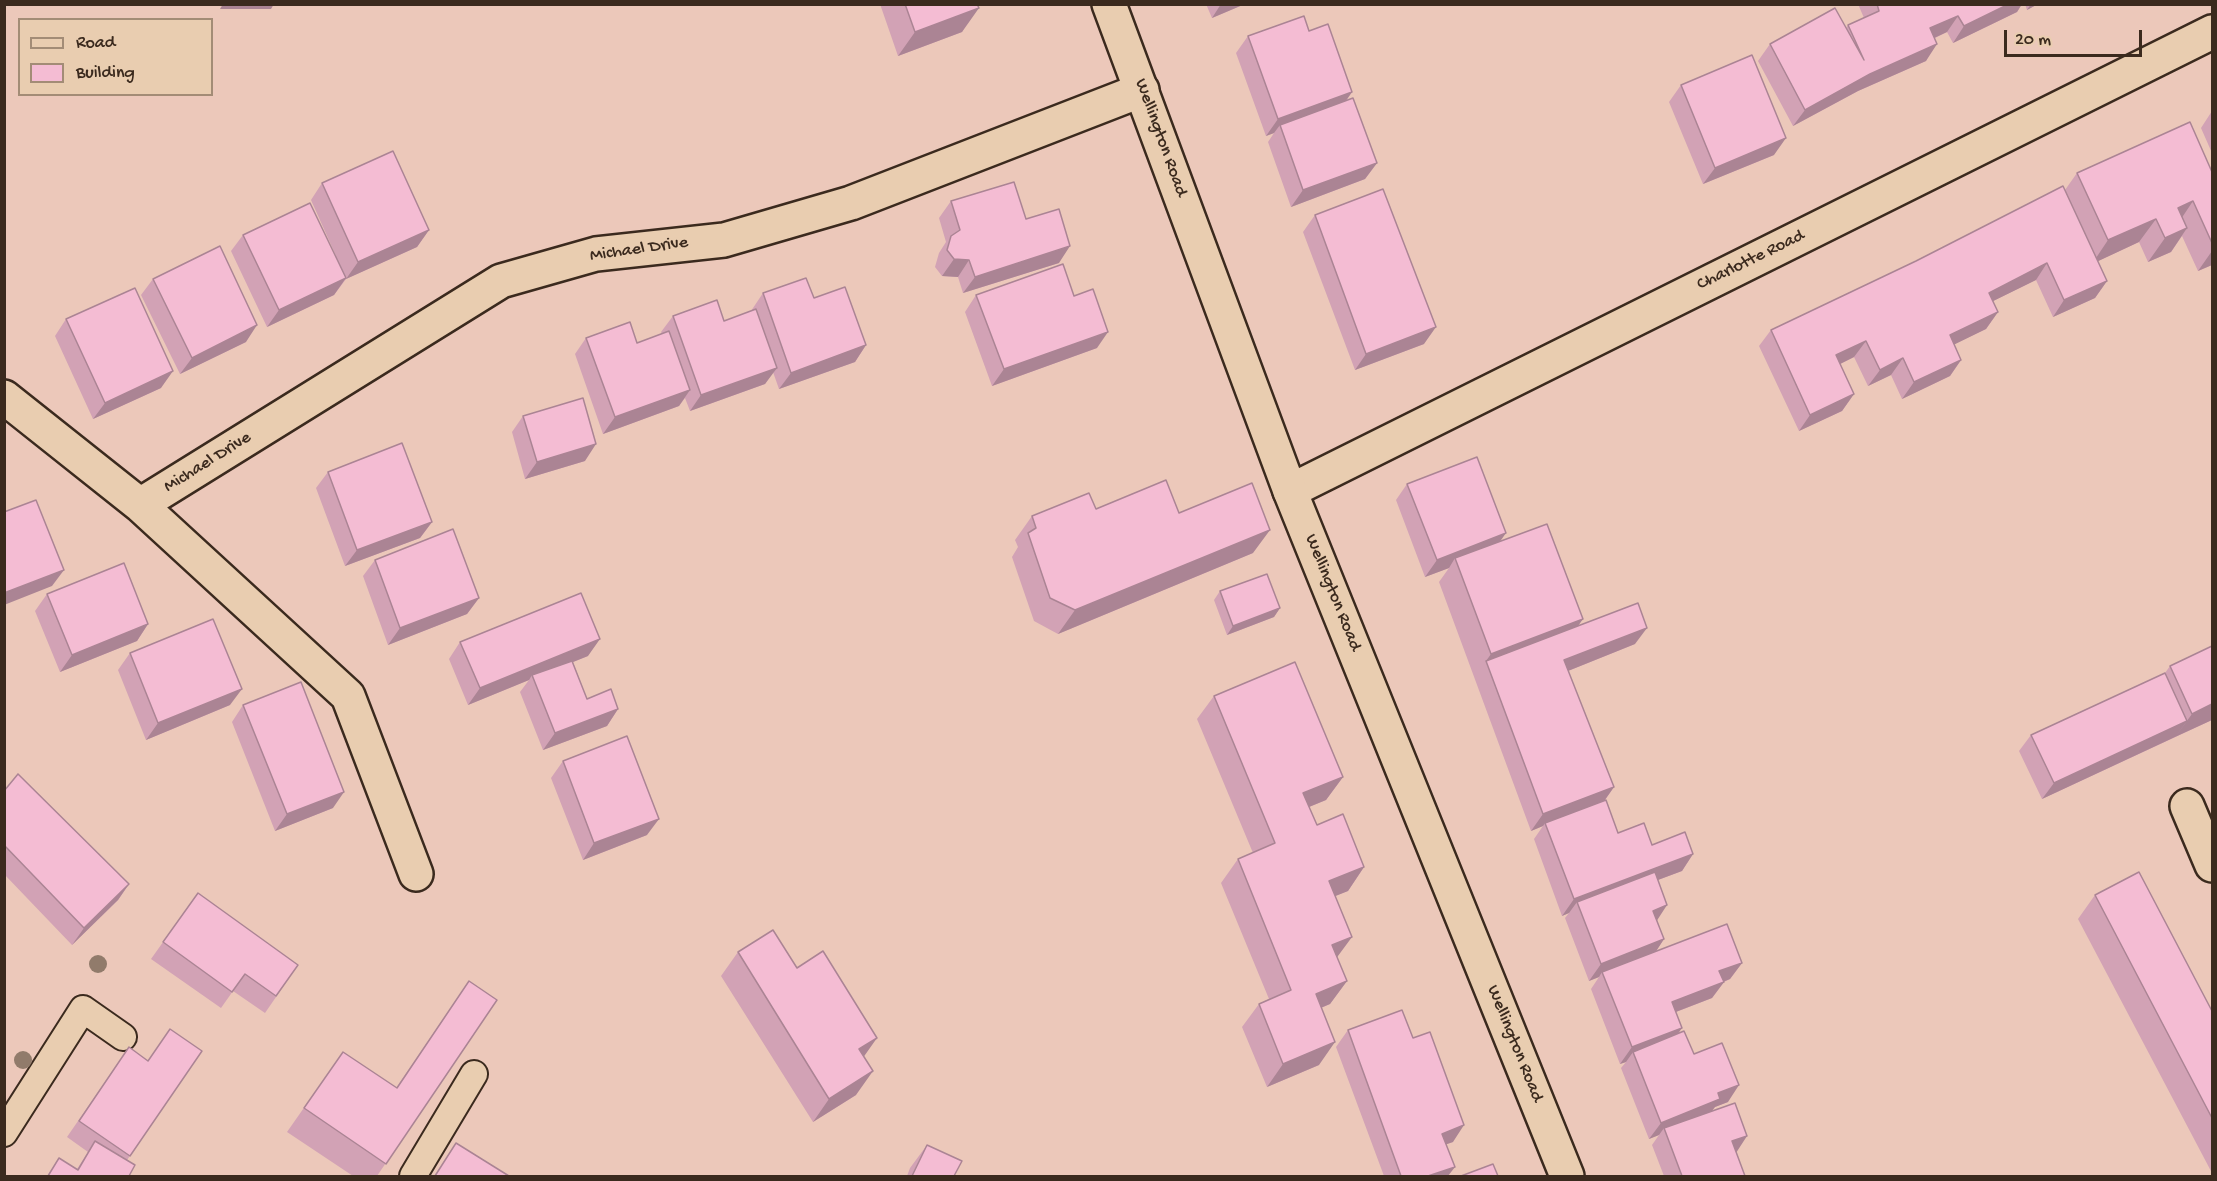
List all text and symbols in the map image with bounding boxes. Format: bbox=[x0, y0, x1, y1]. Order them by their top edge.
legend bbox=[18, 18, 213, 96]
scale bar bbox=[2007, 18, 2145, 56]
text: 20 m bbox=[2015, 30, 2051, 51]
text: Road bbox=[76, 33, 115, 54]
text: Building bbox=[76, 63, 135, 84]
street label: Wellington Road bbox=[1129, 76, 1191, 200]
street label: Charlotte Road bbox=[1694, 226, 1808, 296]
street label: Michael Drive bbox=[589, 232, 689, 268]
street label: Michael Drive bbox=[160, 428, 256, 498]
street label: Wellington Road bbox=[1299, 531, 1365, 655]
street label: Wellington Road bbox=[1481, 982, 1547, 1106]

